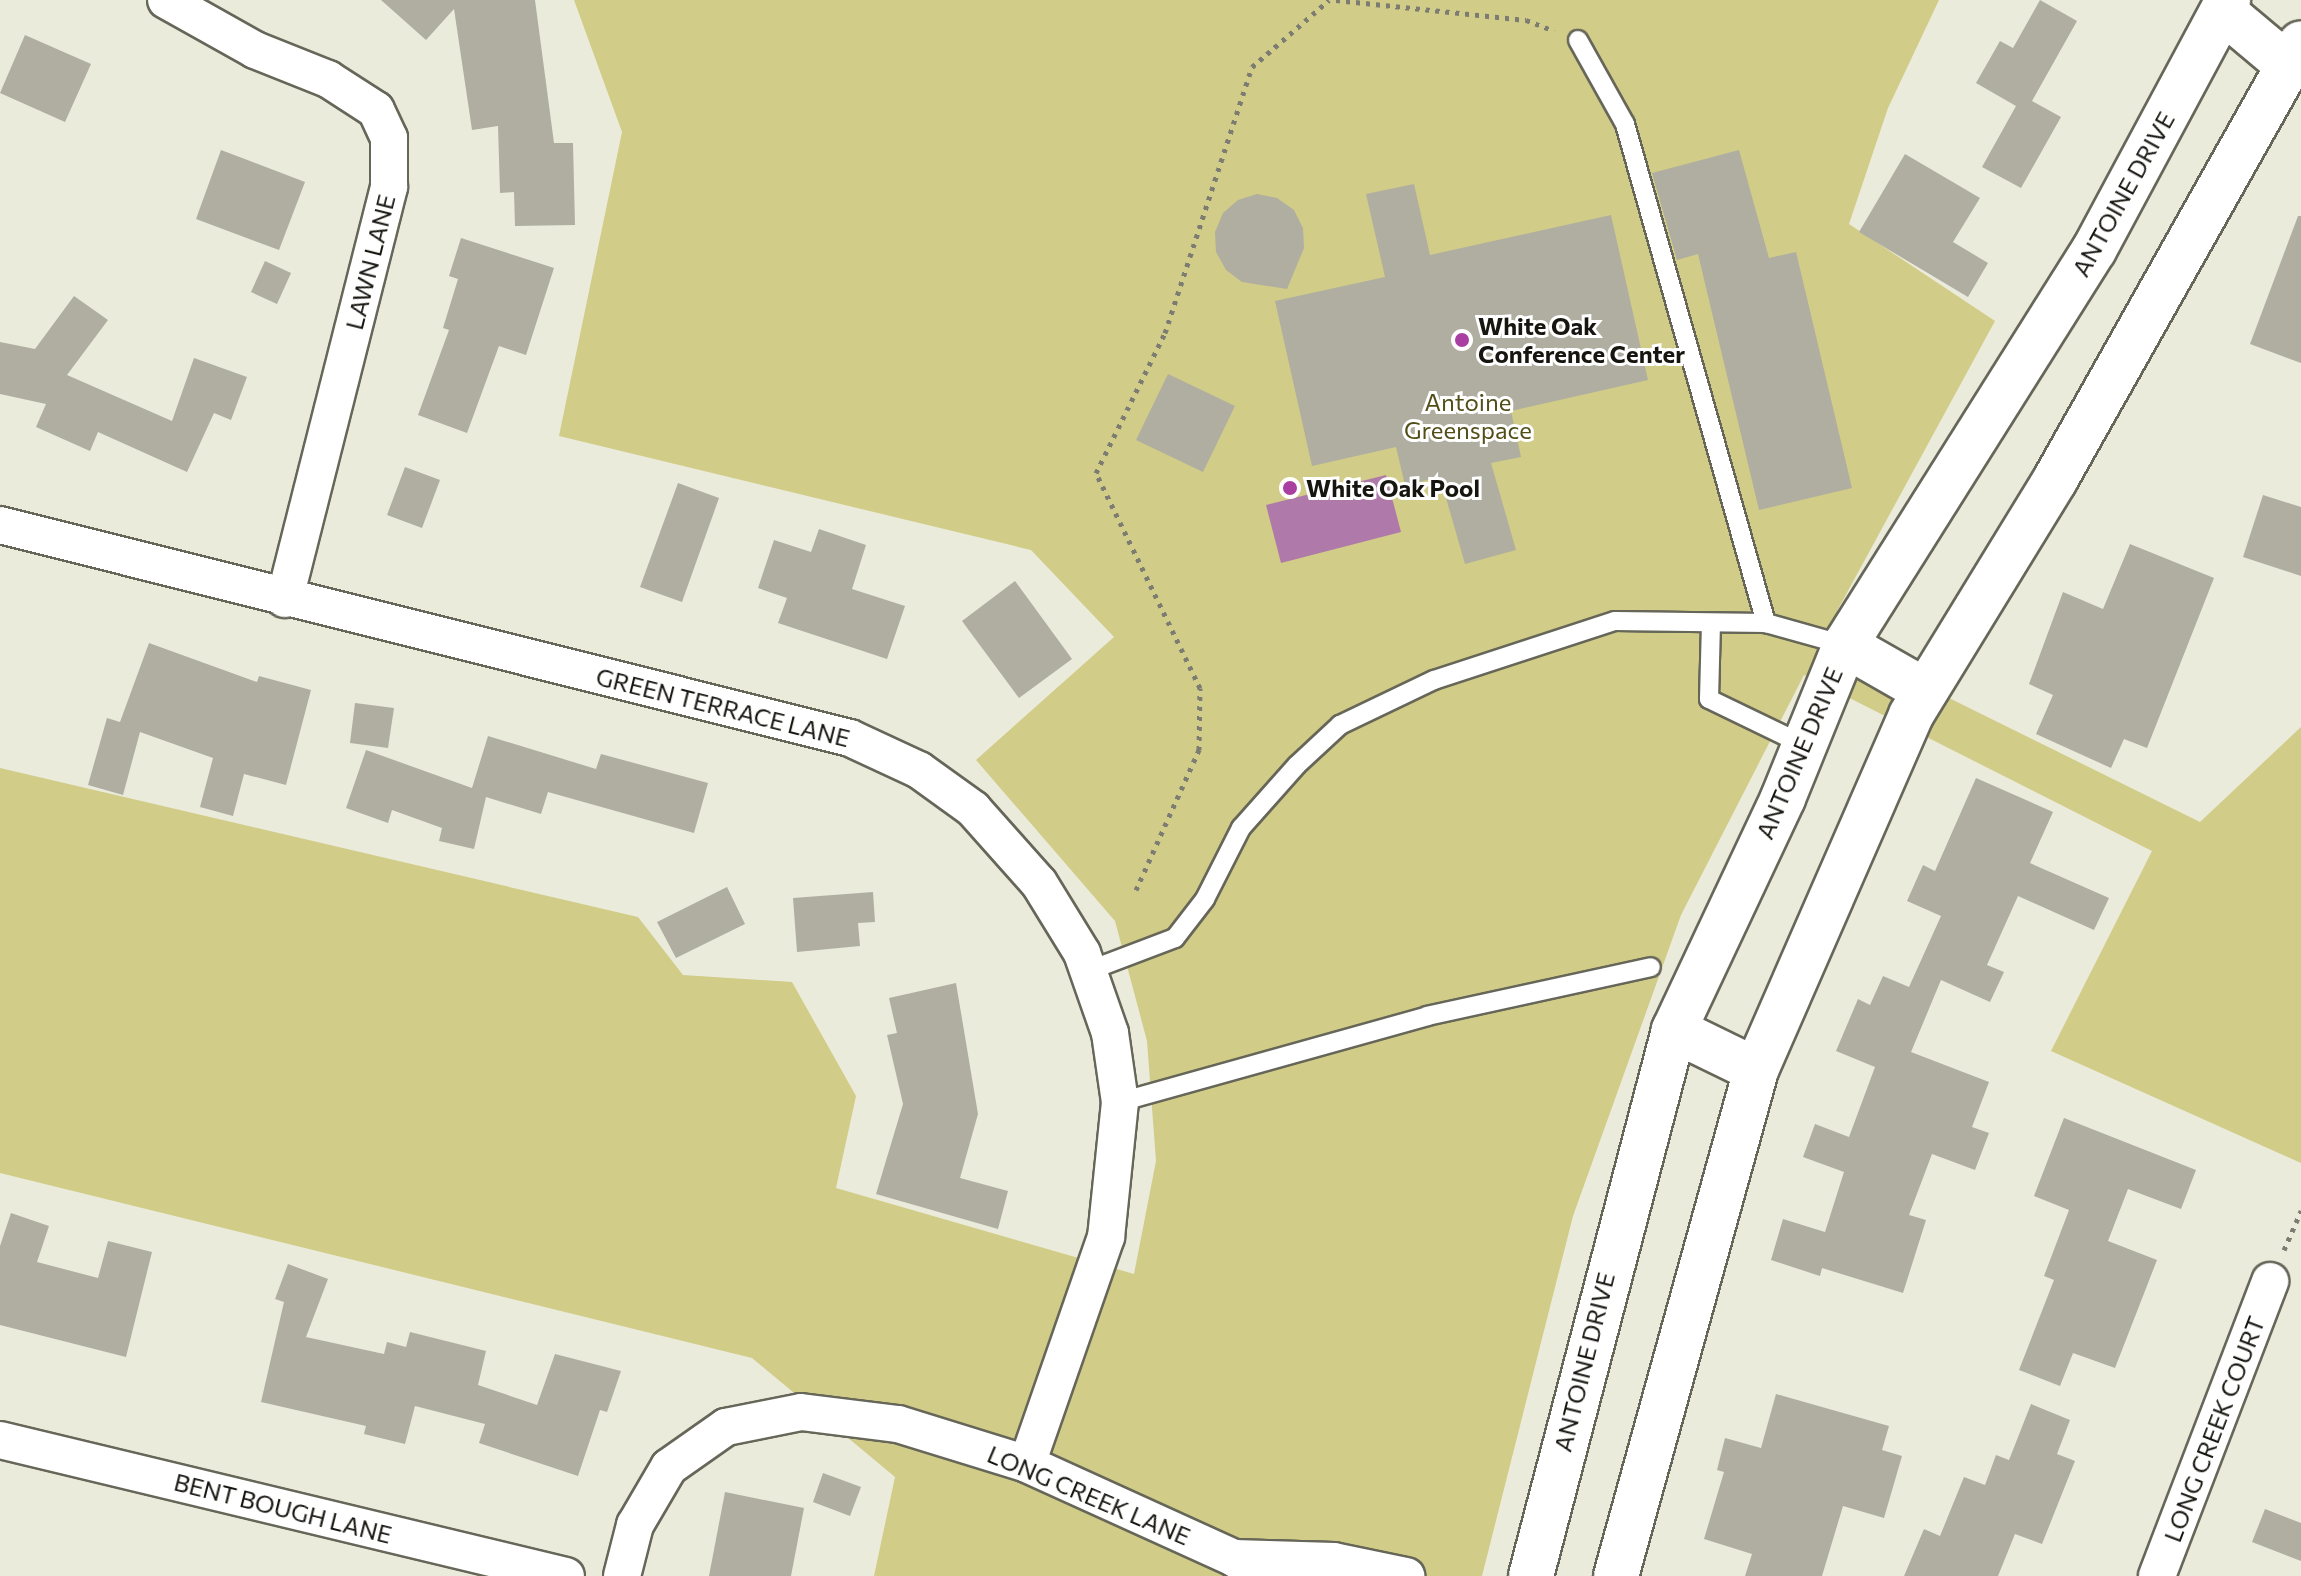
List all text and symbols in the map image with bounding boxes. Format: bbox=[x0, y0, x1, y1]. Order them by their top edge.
street label: ANTOINE DRIVE bbox=[2066, 107, 2180, 281]
street label: LAWN LANE bbox=[339, 191, 401, 333]
place label: White Oak Conference Center bbox=[1478, 312, 1685, 368]
marker: White Oak Conference Center bbox=[1453, 331, 1471, 349]
park label: Antoine Greenspace bbox=[1404, 388, 1532, 444]
place label: White Oak Pool bbox=[1306, 474, 1480, 502]
marker: White Oak Pool bbox=[1281, 479, 1299, 497]
street label: GREEN TERRACE LANE bbox=[593, 662, 853, 752]
street label: ANTOINE DRIVE bbox=[1750, 663, 1848, 843]
street label: ANTOINE DRIVE bbox=[1548, 1269, 1620, 1455]
street label: LONG CREEK COURT bbox=[2158, 1312, 2270, 1546]
street label: LONG CREEK LANE bbox=[983, 1439, 1195, 1551]
street label: BENT BOUGH LANE bbox=[171, 1467, 395, 1549]

